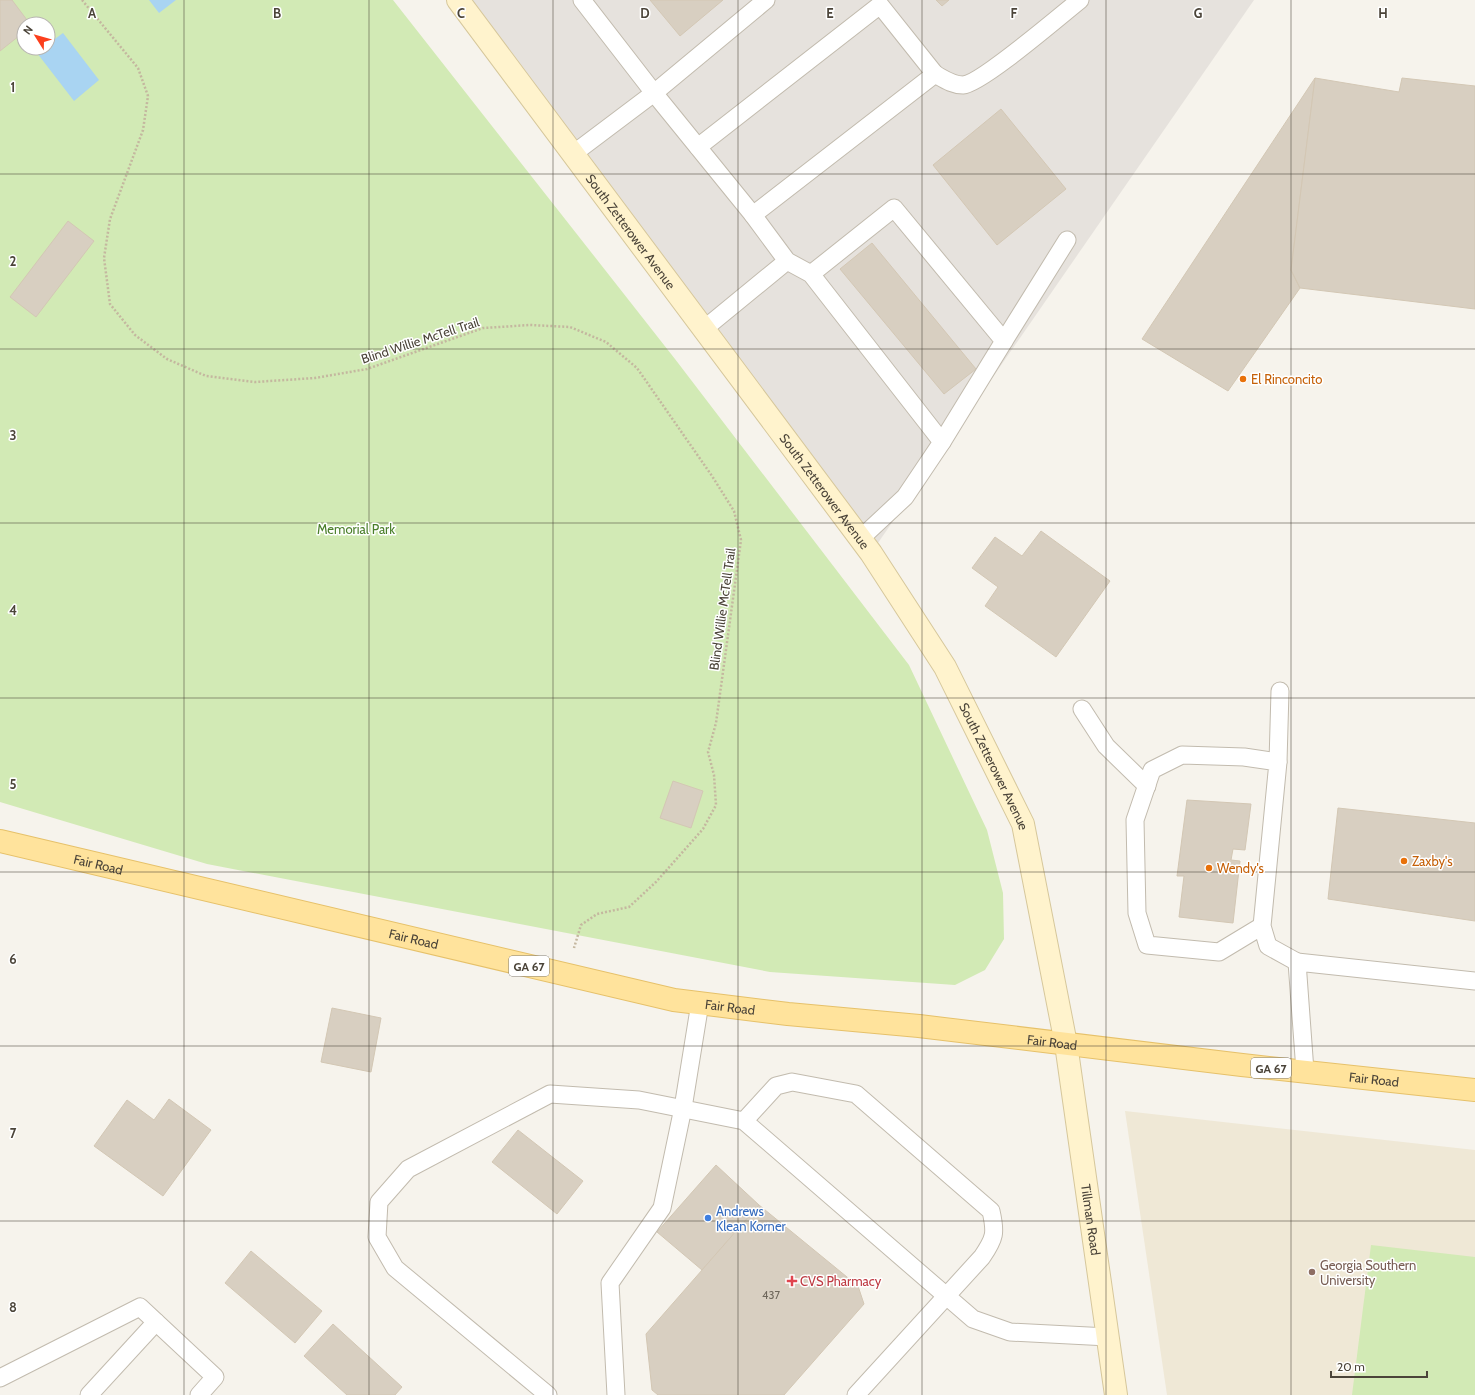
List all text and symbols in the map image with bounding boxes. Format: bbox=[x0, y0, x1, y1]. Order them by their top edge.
text: A bbox=[88, 5, 97, 21]
text: B bbox=[273, 5, 281, 21]
text: C bbox=[457, 5, 465, 21]
text: D bbox=[640, 5, 650, 21]
text: E bbox=[826, 5, 834, 21]
text: F bbox=[1011, 5, 1018, 21]
text: G bbox=[1194, 5, 1203, 21]
text: H bbox=[1378, 5, 1388, 21]
north arrow bbox=[16, 16, 56, 56]
text: N bbox=[20, 23, 36, 37]
text: 1 bbox=[11, 79, 15, 95]
street label: South Zetterower Avenue bbox=[583, 171, 679, 293]
text: 2 bbox=[10, 253, 17, 269]
street label: Blind Willie McTell Trail bbox=[359, 313, 481, 367]
place label: El Rinconcito bbox=[1251, 371, 1322, 387]
marker: El Rinconcito bbox=[1238, 374, 1248, 384]
text: 3 bbox=[9, 427, 17, 443]
street label: South Zetterower Avenue bbox=[776, 430, 873, 552]
park label: Memorial Park bbox=[317, 521, 395, 537]
street label: Blind Willie McTell Trail bbox=[705, 547, 739, 671]
text: 4 bbox=[9, 602, 17, 618]
street label: South Zetterower Avenue bbox=[956, 700, 1032, 831]
text: 5 bbox=[10, 776, 17, 792]
street label: Fair Road bbox=[72, 851, 125, 878]
place label: Zaxby's bbox=[1412, 853, 1453, 869]
marker: Zaxby's bbox=[1399, 856, 1409, 866]
place label: Wendy's bbox=[1217, 860, 1265, 876]
marker: Wendy's bbox=[1204, 863, 1214, 873]
street label: Fair Road bbox=[387, 925, 440, 952]
text: 6 bbox=[9, 951, 17, 967]
road number: GA 67 bbox=[509, 956, 549, 976]
street label: Fair Road bbox=[704, 996, 756, 1018]
street label: Fair Road bbox=[1026, 1031, 1078, 1053]
road number: GA 67 bbox=[1251, 1058, 1291, 1078]
street label: Fair Road bbox=[1348, 1069, 1400, 1090]
text: 7 bbox=[10, 1125, 17, 1141]
street label: Tillman Road bbox=[1078, 1183, 1104, 1256]
place label: Andrews Klean Korner bbox=[716, 1203, 787, 1234]
marker: Andrews Klean Korner bbox=[703, 1213, 713, 1223]
place label: Georgia Southern University bbox=[1320, 1257, 1416, 1288]
marker: Georgia Southern University bbox=[1307, 1267, 1317, 1277]
place label: CVS Pharmacy bbox=[800, 1273, 882, 1289]
marker: CVS Pharmacy bbox=[787, 1276, 797, 1286]
house number: 437 bbox=[762, 1288, 780, 1302]
text: 8 bbox=[9, 1299, 17, 1315]
scale bar bbox=[1331, 1353, 1427, 1379]
text: 20 m bbox=[1337, 1359, 1365, 1374]

